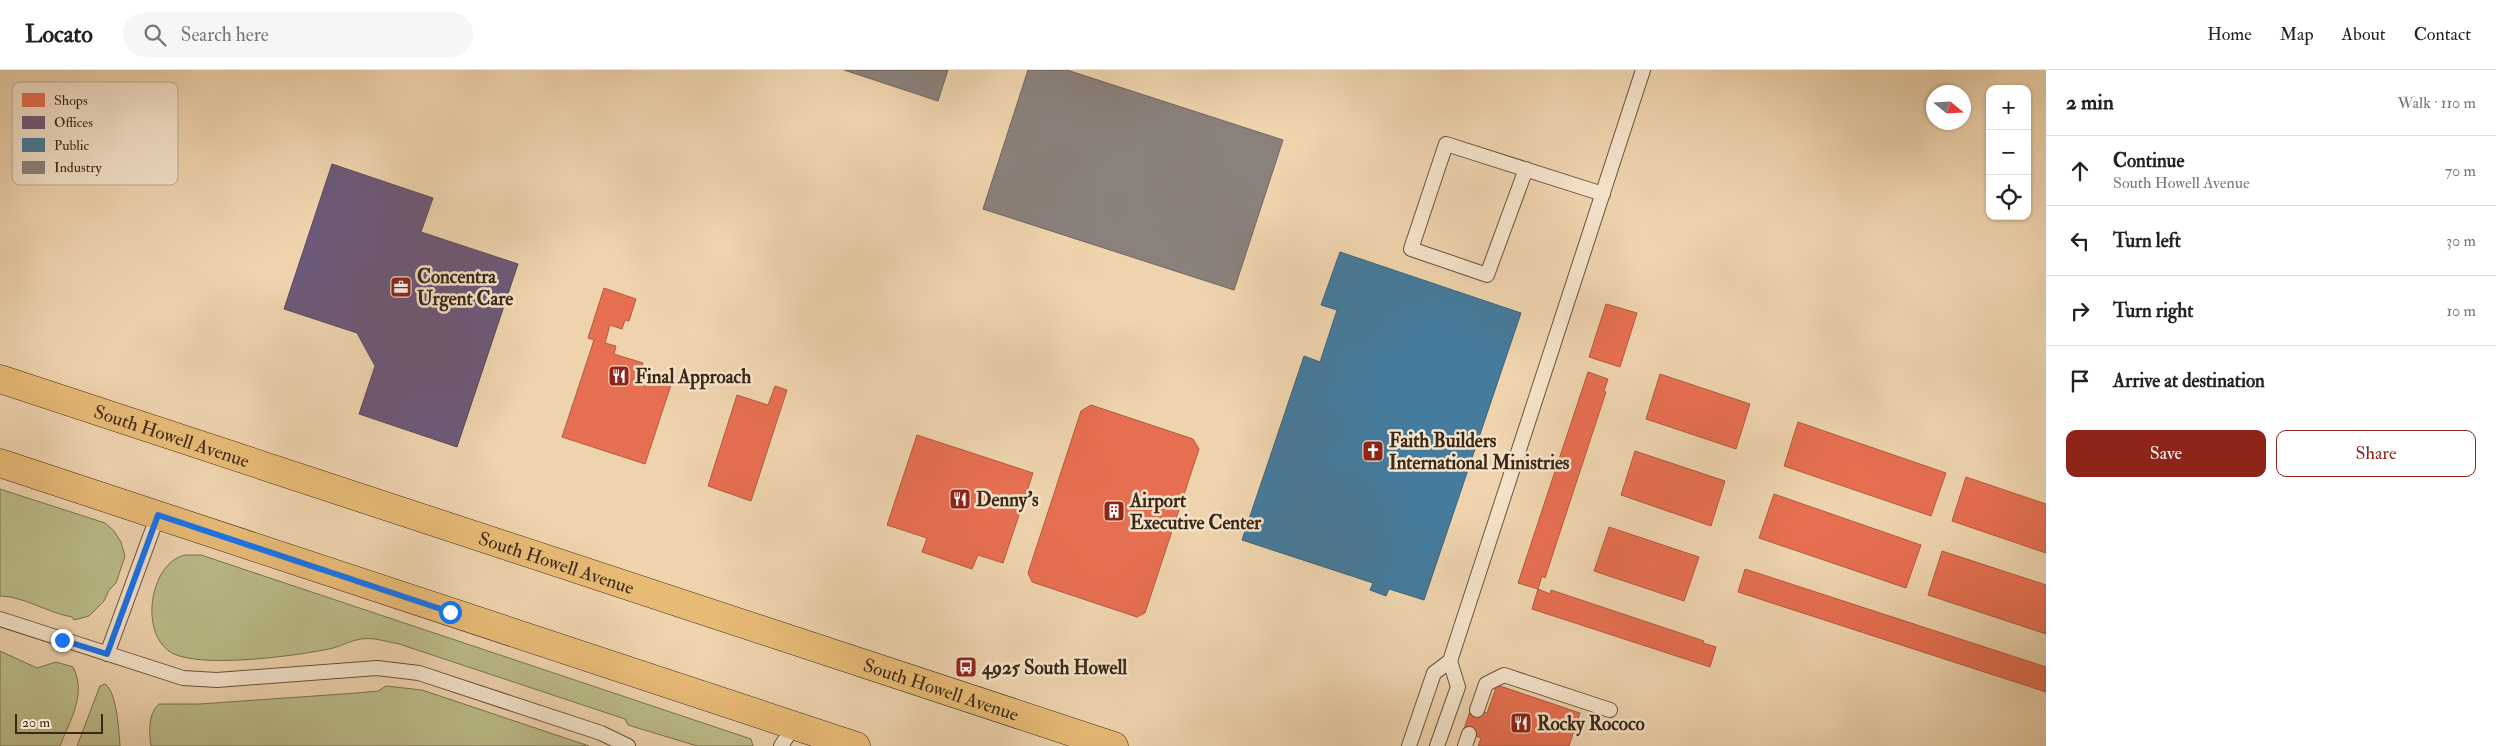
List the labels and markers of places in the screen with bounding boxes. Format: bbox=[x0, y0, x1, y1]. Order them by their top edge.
place label: Concentra Urgent Care bbox=[417, 265, 513, 312]
office icon: Concentra Urgent Care bbox=[389, 275, 413, 299]
restaurant icon: Final Approach bbox=[607, 364, 631, 388]
place label: Final Approach bbox=[635, 365, 751, 390]
place label: Faith Builders International Ministries bbox=[1389, 429, 1570, 475]
church icon: Faith Builders International Ministries bbox=[1361, 439, 1385, 463]
restaurant icon: Denny's bbox=[948, 487, 972, 511]
place label: Denny's bbox=[976, 488, 1039, 513]
place label: Airport Executive Center bbox=[1129, 489, 1262, 535]
building icon: Airport Executive Center bbox=[1102, 499, 1126, 523]
bus stop icon: 4925 South Howell bbox=[954, 655, 978, 679]
place label: 4925 South Howell bbox=[981, 656, 1127, 680]
restaurant icon: Rocky Rococo bbox=[1509, 711, 1533, 735]
place label: Rocky Rococo bbox=[1537, 712, 1645, 737]

